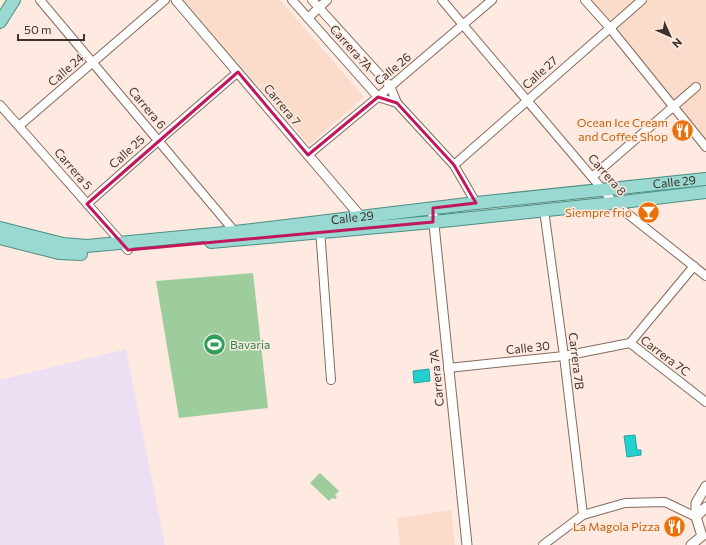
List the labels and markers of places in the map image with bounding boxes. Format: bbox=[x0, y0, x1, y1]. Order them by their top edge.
place label: Ocean Ice Cream and Coffee Shop bbox=[577, 115, 668, 143]
restaurant icon: Ocean Ice Cream and Coffee Shop bbox=[670, 117, 696, 143]
bar icon: Siempre frio bbox=[635, 200, 661, 226]
place label: Siempre frio bbox=[565, 205, 632, 219]
sports icon: Bavaria bbox=[201, 332, 227, 358]
place label: Bavaria bbox=[230, 337, 270, 351]
restaurant icon: La Magola Pizza bbox=[662, 514, 688, 540]
place label: La Magola Pizza bbox=[573, 519, 660, 533]

